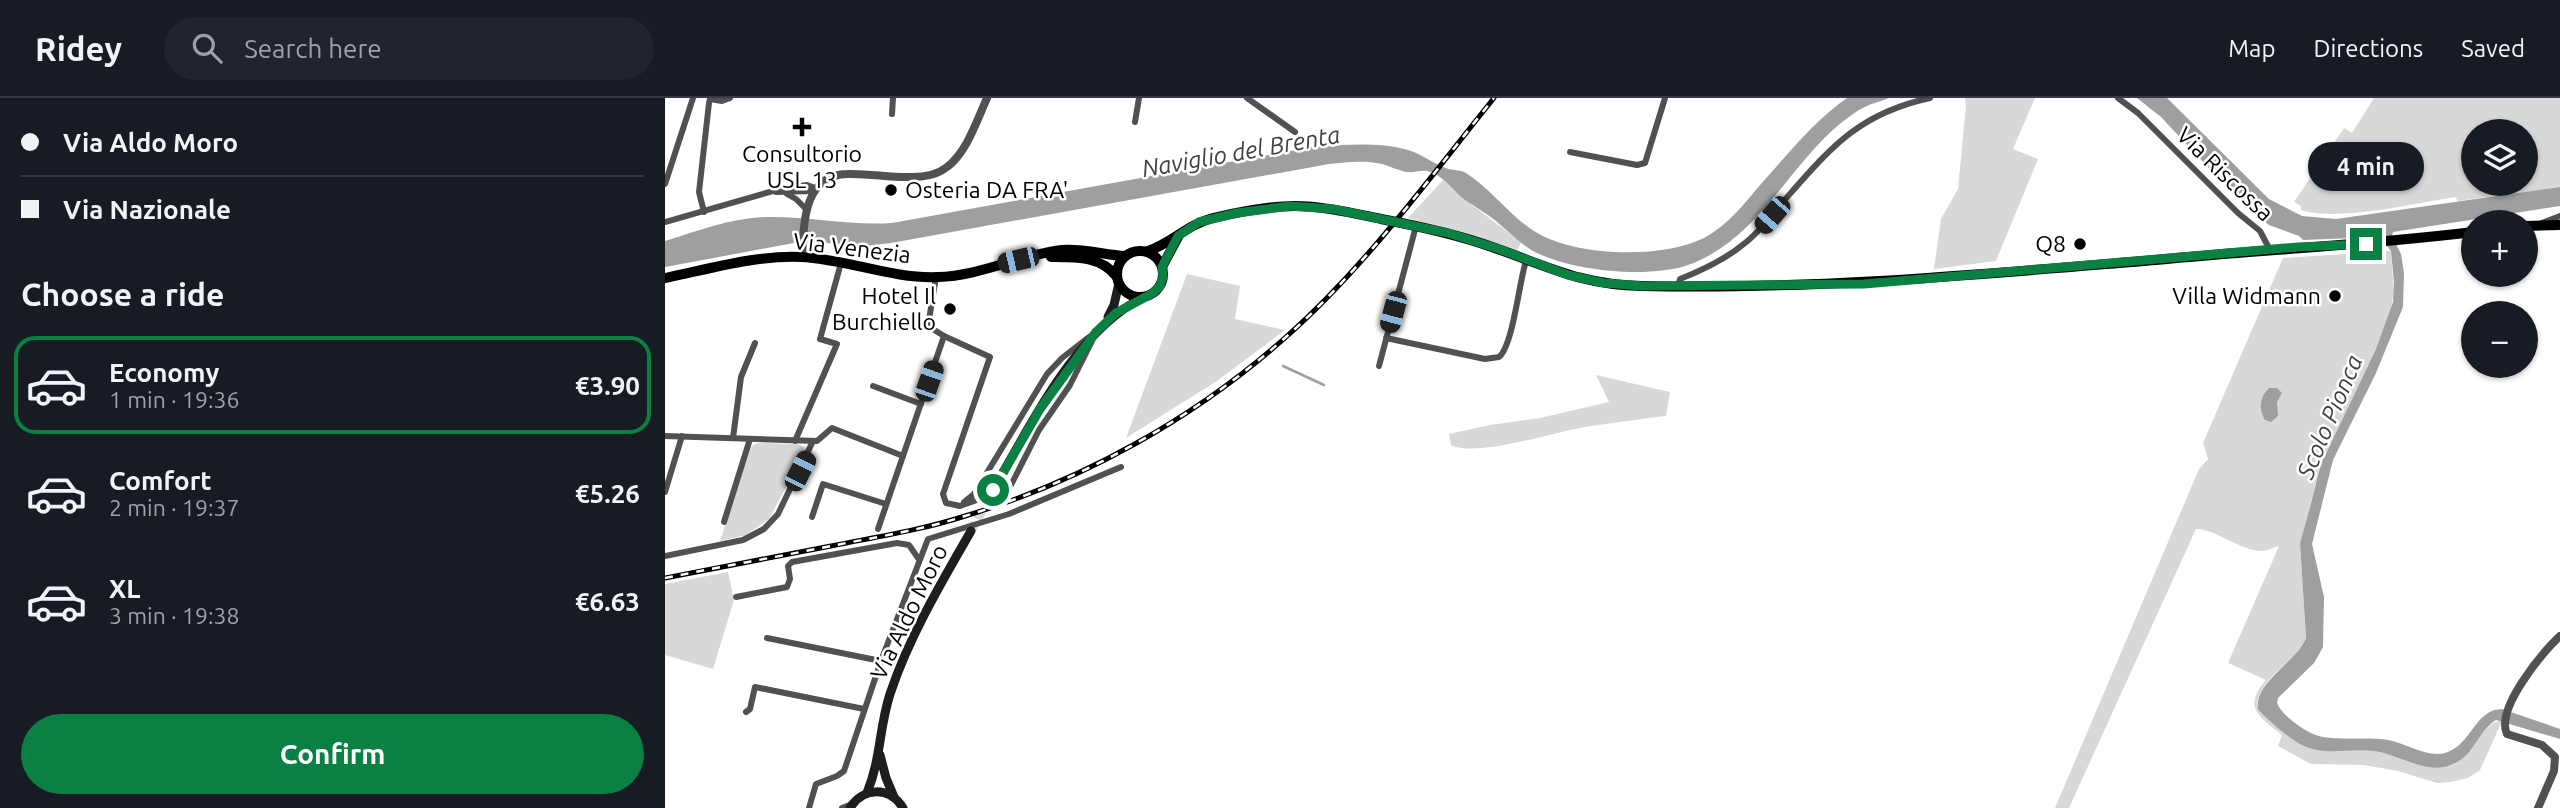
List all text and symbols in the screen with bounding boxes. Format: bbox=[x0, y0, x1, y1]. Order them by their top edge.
search box bbox=[164, 17, 654, 80]
icon: search bbox=[188, 29, 226, 67]
text: Ridey bbox=[35, 30, 122, 67]
text: Search here bbox=[244, 34, 382, 63]
text: Map bbox=[2228, 35, 2275, 62]
text: Directions bbox=[2313, 35, 2423, 62]
text: Saved bbox=[2461, 35, 2525, 62]
marker: Consultorio USL 13 bbox=[792, 117, 812, 137]
map controls bbox=[2461, 119, 2538, 378]
button: layers bbox=[2461, 119, 2538, 196]
water label: Naviglio del Brenta bbox=[1140, 121, 1342, 182]
street label: Via Riscossa bbox=[2172, 122, 2279, 226]
text: Via Aldo Moro bbox=[63, 128, 238, 157]
place label: Consultorio USL 13 bbox=[742, 141, 862, 192]
callout: 4 min bbox=[2308, 142, 2424, 192]
text: 4 min bbox=[2337, 154, 2395, 179]
place label: Osteria DA FRA' bbox=[905, 177, 1068, 202]
marker: Osteria DA FRA' bbox=[883, 182, 899, 198]
car bbox=[1751, 192, 1794, 238]
text: Via Nazionale bbox=[63, 195, 231, 224]
button: + bbox=[2461, 210, 2538, 287]
street label: Via Venezia bbox=[792, 228, 912, 267]
route end bbox=[2350, 228, 2382, 260]
place label: Q8 bbox=[2035, 231, 2066, 256]
marker: Q8 bbox=[2072, 236, 2088, 252]
car bbox=[996, 245, 1041, 275]
text: Choose a ride bbox=[21, 276, 224, 312]
place label: Hotel Il Burchiello bbox=[832, 283, 936, 334]
place label: Villa Widmann bbox=[2172, 283, 2321, 308]
marker: Villa Widmann bbox=[2327, 288, 2343, 304]
car bbox=[1378, 289, 1409, 335]
marker: Hotel Il Burchiello bbox=[942, 301, 958, 317]
button: − bbox=[2461, 301, 2538, 378]
water label: Scolo Pionca bbox=[2291, 351, 2368, 484]
icon: car bbox=[25, 354, 88, 417]
text: Economy bbox=[109, 358, 219, 387]
car bbox=[913, 358, 946, 404]
text: €3.90 bbox=[575, 371, 640, 400]
text: 1 min · 19:36 bbox=[109, 387, 240, 412]
car bbox=[782, 448, 819, 494]
icon: car bbox=[25, 462, 88, 525]
text: Comfort bbox=[109, 466, 212, 495]
route start bbox=[977, 474, 1009, 506]
text: €5.26 bbox=[575, 479, 640, 508]
text: 2 min · 19:37 bbox=[109, 495, 240, 520]
street label: Via Aldo Moro bbox=[865, 540, 952, 683]
icon: car bbox=[25, 570, 88, 633]
text: XL bbox=[109, 574, 140, 603]
text: €6.63 bbox=[575, 587, 640, 616]
text: 3 min · 19:38 bbox=[109, 603, 240, 628]
button: Confirm bbox=[21, 714, 644, 794]

